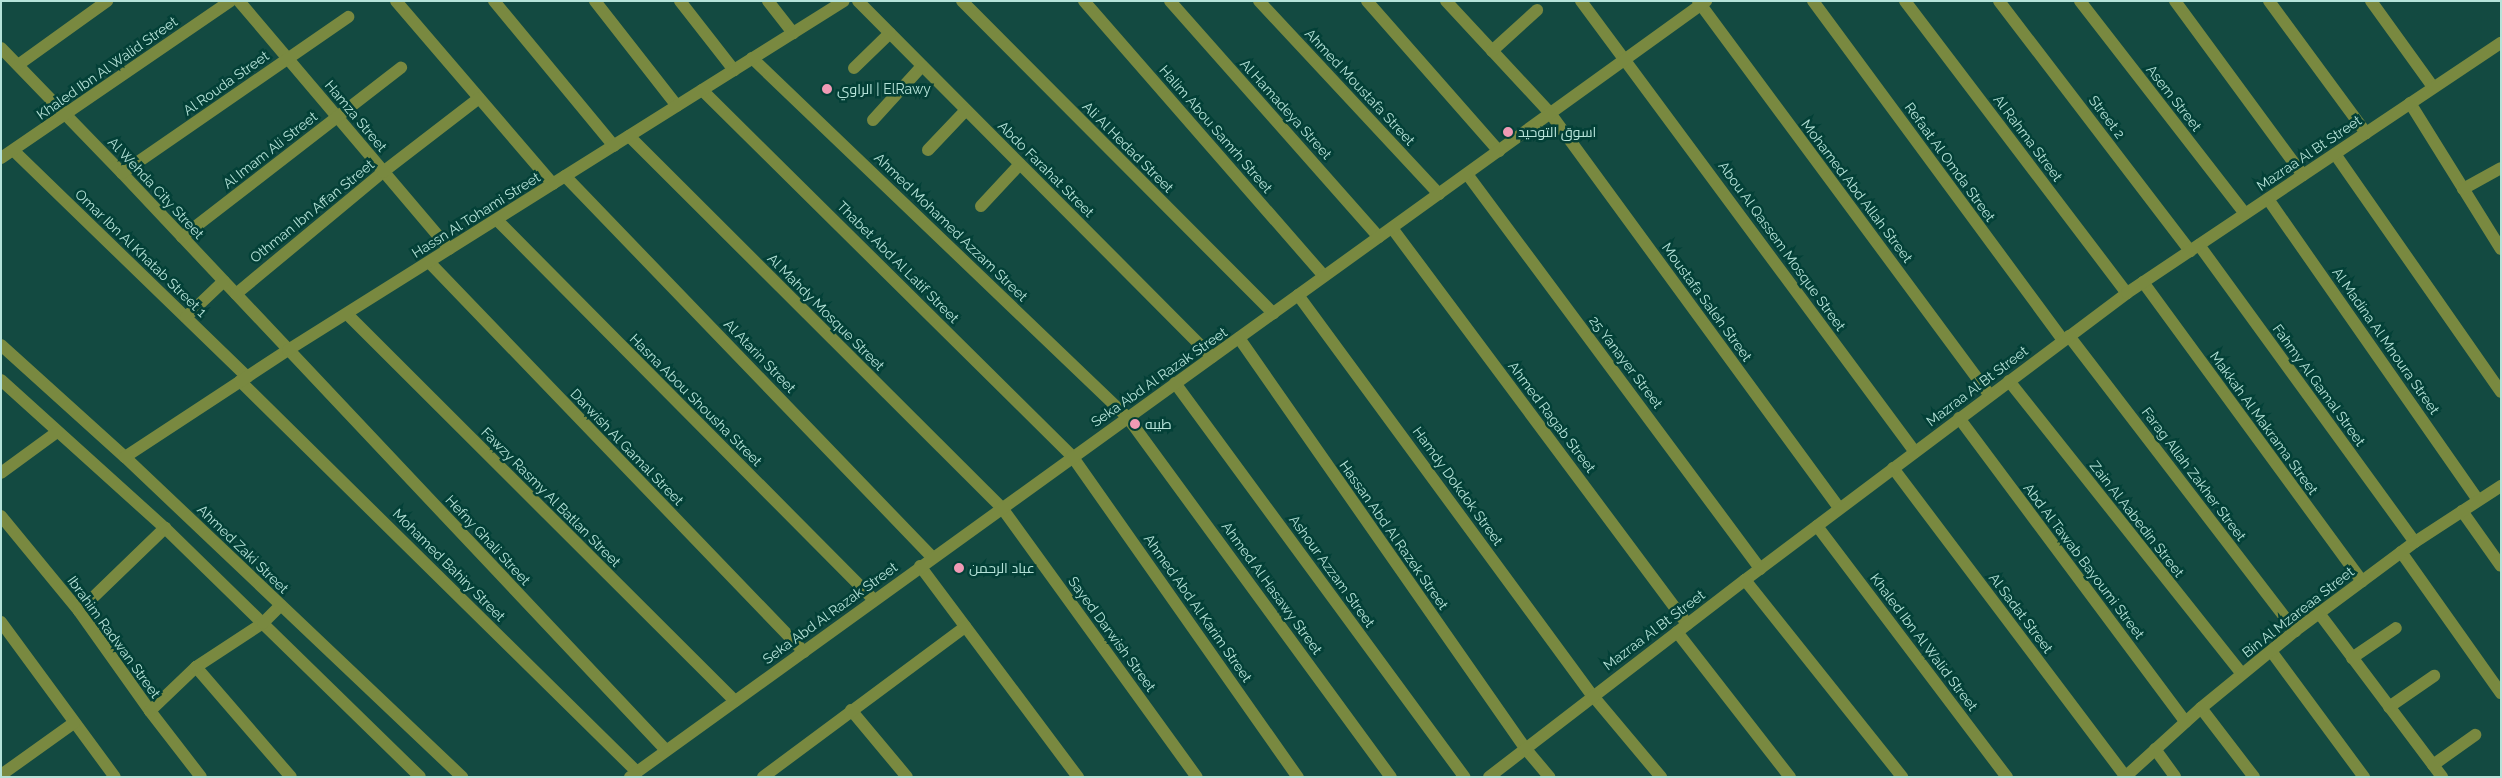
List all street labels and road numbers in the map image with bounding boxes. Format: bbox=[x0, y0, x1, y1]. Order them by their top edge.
street label: Khaled Ibn Al Walid Street bbox=[33, 13, 181, 123]
street label: Ahmed Moustafa Street bbox=[1302, 25, 1418, 149]
street label: Al Rouda Street bbox=[180, 47, 272, 119]
street label: Al Hamadeya Street bbox=[1236, 55, 1336, 163]
street label: Asem Street bbox=[2143, 61, 2205, 135]
street label: Halim Abou Samrh Street bbox=[1156, 62, 1276, 196]
street label: Hamza Street bbox=[321, 77, 391, 155]
street label: Al Rahma Street bbox=[1990, 91, 2066, 185]
street label: Street 2 bbox=[2085, 92, 2129, 142]
street label: Ali Al Hedad Street bbox=[1079, 98, 1177, 196]
street label: Refaat Al Omda Street bbox=[1901, 99, 1999, 225]
street label: Al Imam Ali Street bbox=[219, 108, 321, 192]
street label: Mazraa Al Bt Street bbox=[2253, 111, 2365, 195]
street label: Mohamed Abd Allah Street bbox=[1798, 116, 1916, 266]
street label: Abdo Farahat Street bbox=[994, 117, 1098, 221]
street label: Al Wehda City Street bbox=[104, 133, 208, 243]
street label: Ahmed Mohamed Azzam Street bbox=[871, 149, 1031, 305]
street label: Othman Ibn Affan Street bbox=[246, 156, 378, 266]
street label: Abou Al Qassem Mosque Street bbox=[1715, 158, 1849, 334]
street label: Hassn Al Tohami Street bbox=[408, 168, 544, 262]
street label: Omar Ibn Al Khatab Street 1 bbox=[71, 185, 211, 321]
street label: Thabet Abd Al Latif Street bbox=[833, 197, 963, 327]
street label: Moustafa Saleh Street bbox=[1658, 239, 1756, 365]
street label: Al Mahdy Mosque Street bbox=[764, 250, 888, 374]
street label: Al Madina Al Mnoura Street bbox=[2328, 264, 2444, 418]
street label: 25 Yanayer Street bbox=[1585, 312, 1667, 412]
street label: Al Atarin Street bbox=[720, 315, 800, 397]
street label: Fahmy Al Gamal Street bbox=[2269, 320, 2369, 450]
street label: Seka Abd Al Razak Street bbox=[1087, 323, 1231, 431]
street label: Hasna Abou Shousha Street bbox=[626, 330, 766, 470]
street label: Mazraa Al Bt Street bbox=[1923, 342, 2031, 430]
street label: Makkah Al Makrama Street bbox=[2206, 348, 2322, 498]
street label: Ahmed Ragab Street bbox=[1505, 358, 1599, 476]
street label: Darwish Al Gamal Street bbox=[567, 385, 687, 509]
street label: Farag Allah Zakher Street bbox=[2138, 404, 2250, 544]
street label: Fawzy Rasmy Al Batlan Street bbox=[477, 423, 625, 571]
street label: Hamdy Dokdok Street bbox=[1409, 423, 1507, 549]
street label: Hassan Abd Al Razek Street bbox=[1336, 457, 1452, 613]
street label: Zain Al Aabedin Street bbox=[2086, 457, 2188, 581]
street label: Abd Al Tawab Bayoumi Street bbox=[2020, 479, 2148, 643]
street label: Hefny Ghali Street bbox=[442, 491, 534, 589]
street label: Ahmed Zaki Street bbox=[194, 501, 292, 597]
street label: Mohamed Bahiry Street bbox=[389, 505, 509, 625]
street label: Ashour Azzam Street bbox=[1285, 511, 1379, 631]
street label: Ahmed Al Hasawy Street bbox=[1218, 518, 1326, 658]
street label: Ahmed Abd Al Karim Street bbox=[1140, 530, 1256, 686]
street label: Seka Abd Al Razak Street bbox=[759, 558, 901, 668]
street label: Bin Al Mzareaa Street bbox=[2238, 563, 2358, 661]
street label: Khaled Ibn Al Walid Street bbox=[1866, 569, 1982, 715]
street label: Al Sadat Street bbox=[1985, 569, 2057, 657]
street label: Ibrahim Radwan Street bbox=[64, 573, 164, 701]
street label: Sayed Darwish Street bbox=[1065, 573, 1159, 695]
street label: Mazraa Al Bt Street bbox=[1600, 586, 1708, 674]

